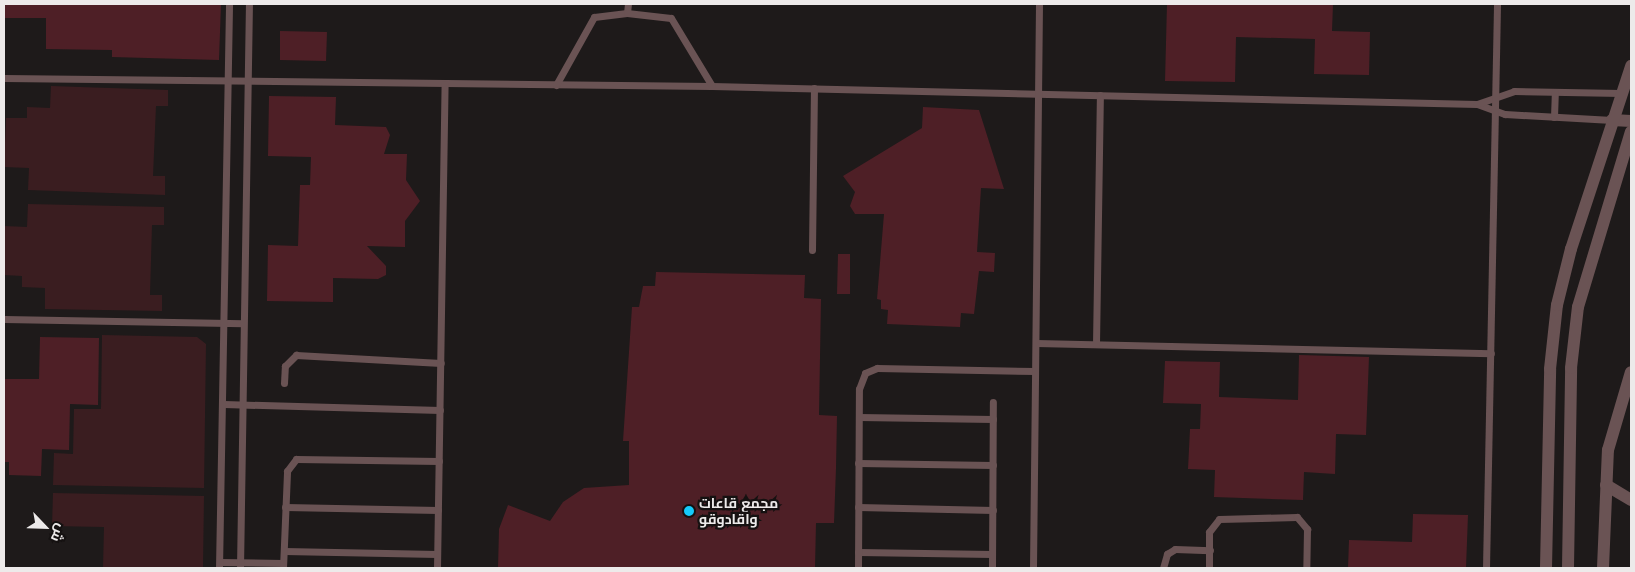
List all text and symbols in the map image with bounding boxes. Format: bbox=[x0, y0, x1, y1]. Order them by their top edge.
place label: مجمع قاعات واقادوقو bbox=[699, 495, 778, 528]
north arrow bbox=[20, 502, 70, 552]
marker: مجمع قاعات واقادوقو bbox=[683, 505, 695, 517]
text: ش bbox=[46, 521, 71, 545]

